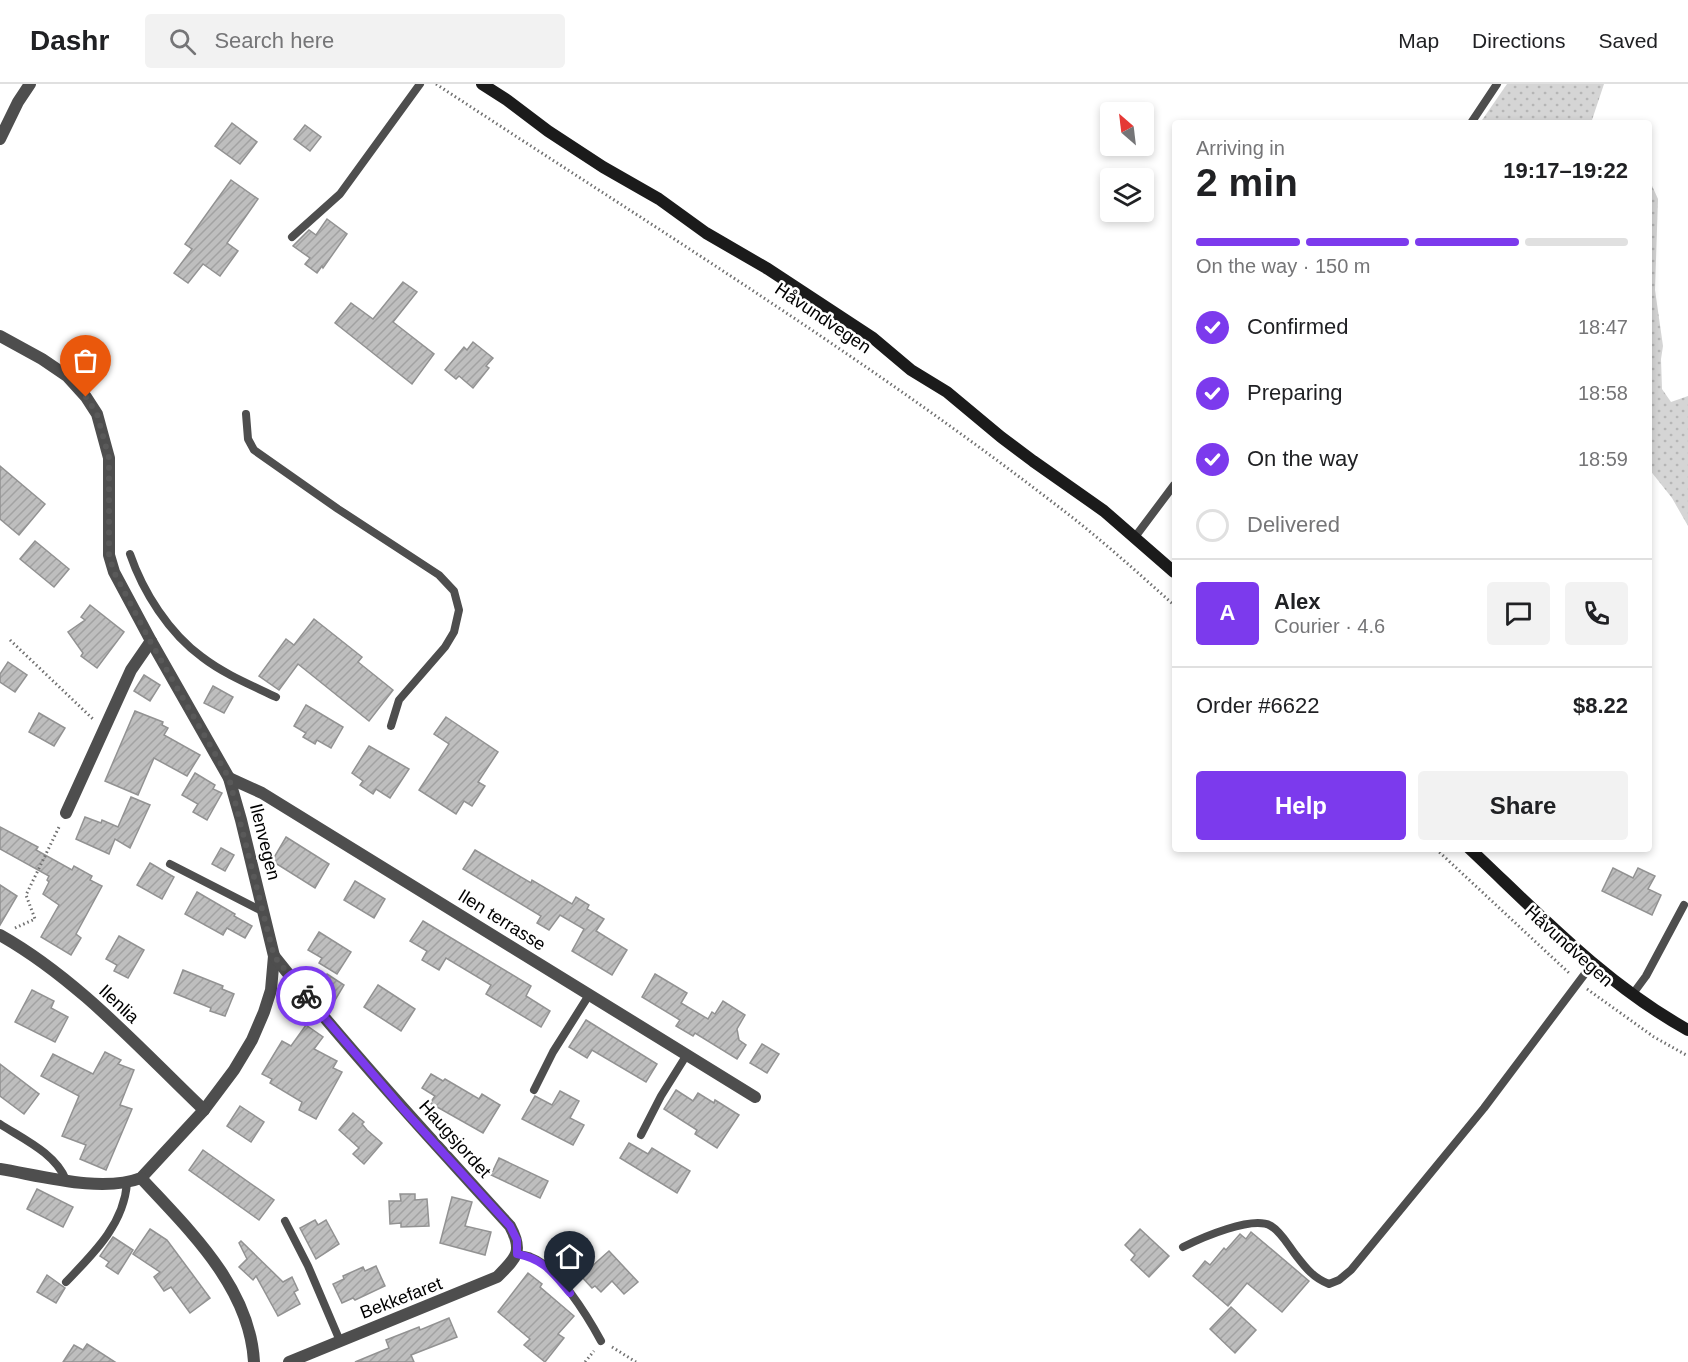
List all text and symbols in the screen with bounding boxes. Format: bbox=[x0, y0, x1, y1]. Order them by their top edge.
search box bbox=[145, 14, 565, 68]
text: Dashr bbox=[30, 25, 109, 56]
icon: search bbox=[166, 25, 199, 58]
text: Search here bbox=[214, 28, 334, 53]
text: Map bbox=[1398, 29, 1439, 52]
text: Directions bbox=[1472, 29, 1565, 52]
text: Saved bbox=[1598, 29, 1658, 52]
north arrow bbox=[1100, 102, 1154, 156]
map controls bbox=[1100, 102, 1154, 222]
text: Arriving in bbox=[1196, 137, 1285, 159]
text: 19:17–19:22 bbox=[1503, 158, 1628, 183]
text: 2 min bbox=[1196, 161, 1298, 204]
button: layers bbox=[1100, 168, 1154, 222]
text: On the way · 150 m bbox=[1196, 255, 1371, 277]
street label: Håvundvegen bbox=[771, 279, 875, 357]
icon: check bbox=[1196, 311, 1229, 344]
text: Confirmed bbox=[1247, 314, 1348, 339]
text: 18:47 bbox=[1578, 316, 1628, 338]
pin bbox=[60, 335, 111, 397]
icon: bag bbox=[69, 344, 102, 377]
icon: check bbox=[1196, 377, 1229, 410]
text: Preparing bbox=[1247, 380, 1342, 405]
text: 18:58 bbox=[1578, 382, 1628, 404]
icon: check bbox=[1196, 443, 1229, 476]
text: On the way bbox=[1247, 446, 1358, 471]
text: 18:59 bbox=[1578, 448, 1628, 470]
text: Delivered bbox=[1247, 512, 1340, 537]
button: chat bbox=[1487, 582, 1550, 645]
button: phone bbox=[1565, 582, 1628, 645]
text: Alex bbox=[1274, 589, 1320, 614]
text: A bbox=[1220, 600, 1235, 625]
text: Courier · 4.6 bbox=[1274, 615, 1385, 637]
text: Order #6622 bbox=[1196, 693, 1320, 718]
text: $8.22 bbox=[1573, 693, 1628, 718]
button: Help bbox=[1196, 771, 1406, 840]
button: Share bbox=[1418, 771, 1628, 840]
street label: Ilenvegen bbox=[246, 802, 284, 882]
street label: Ilen terrasse bbox=[455, 885, 549, 955]
street label: Håvundvegen bbox=[1521, 901, 1617, 991]
courier bbox=[276, 966, 336, 1026]
icon: bike bbox=[290, 980, 323, 1013]
street label: Ilenlia bbox=[95, 981, 144, 1028]
street label: Haugsjordet bbox=[415, 1096, 495, 1182]
pin bbox=[544, 1231, 595, 1293]
icon: home bbox=[553, 1240, 586, 1273]
street label: Bekkefaret bbox=[357, 1273, 445, 1323]

